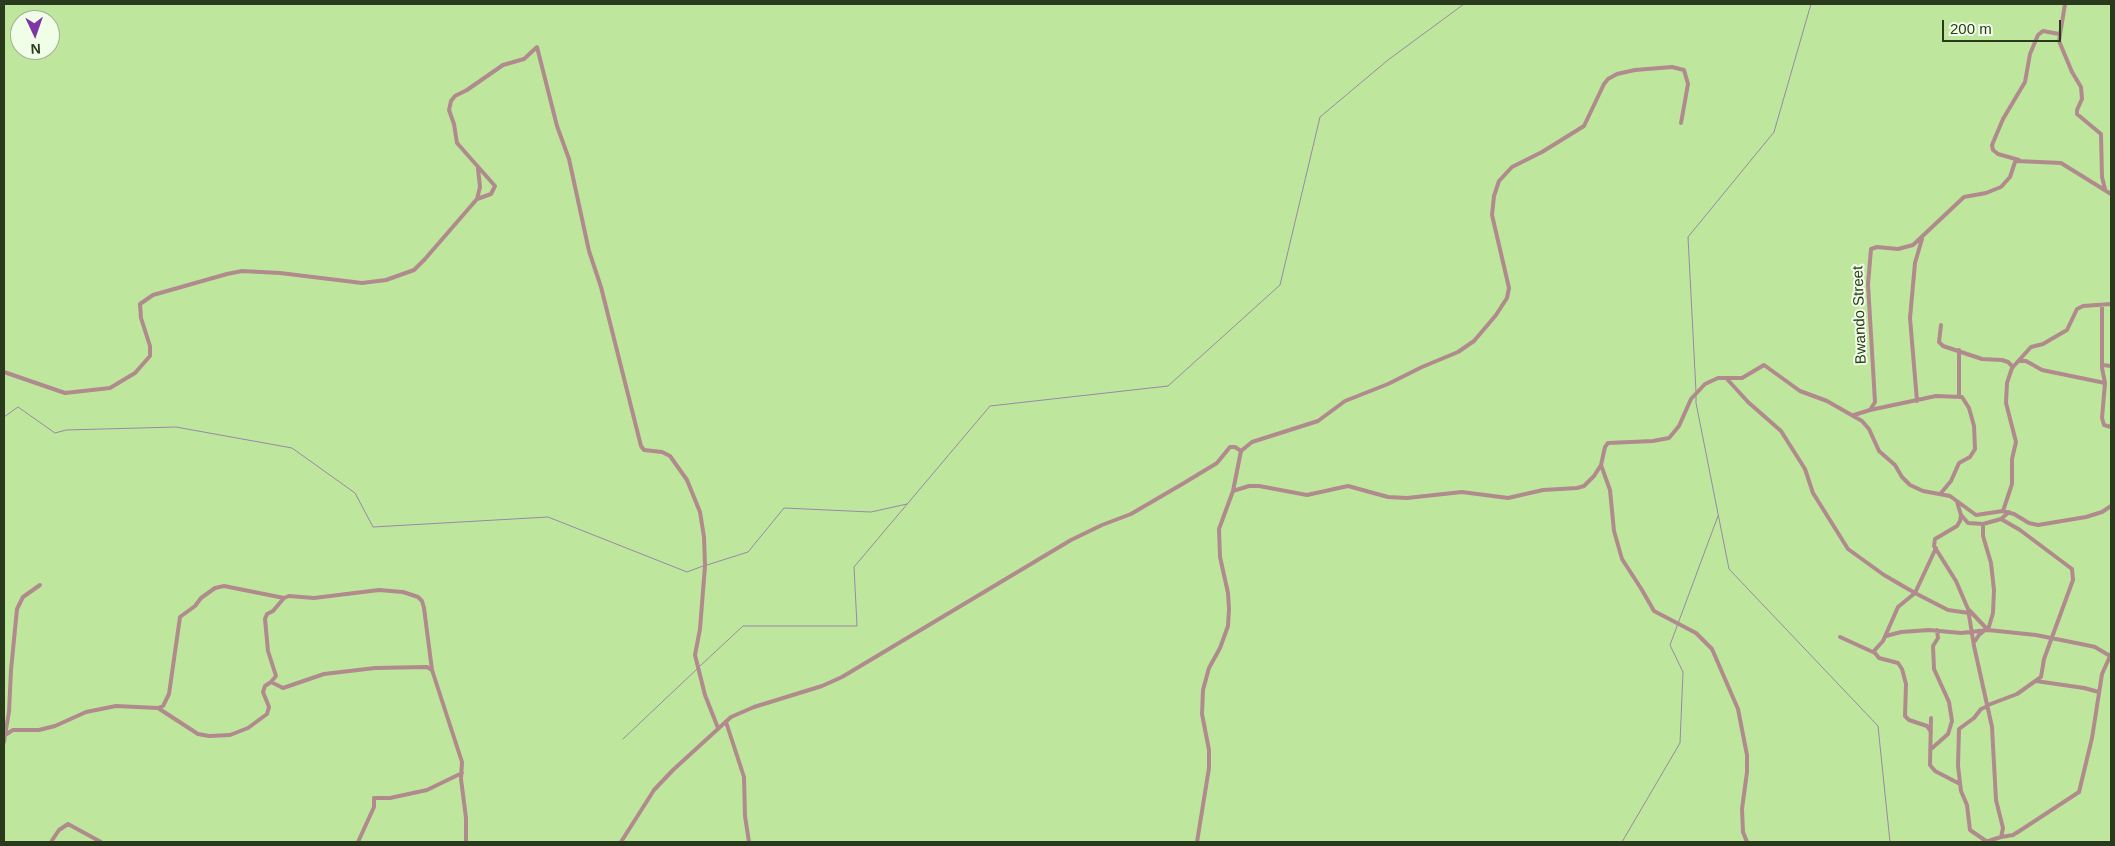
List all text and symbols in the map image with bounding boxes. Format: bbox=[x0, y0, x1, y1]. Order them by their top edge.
north arrow bbox=[10, 10, 60, 60]
scale bar bbox=[1945, 10, 2064, 42]
text: 200 m bbox=[1950, 20, 1992, 37]
text: N bbox=[30, 41, 41, 57]
street label: Bwando Street bbox=[1849, 266, 1871, 364]

